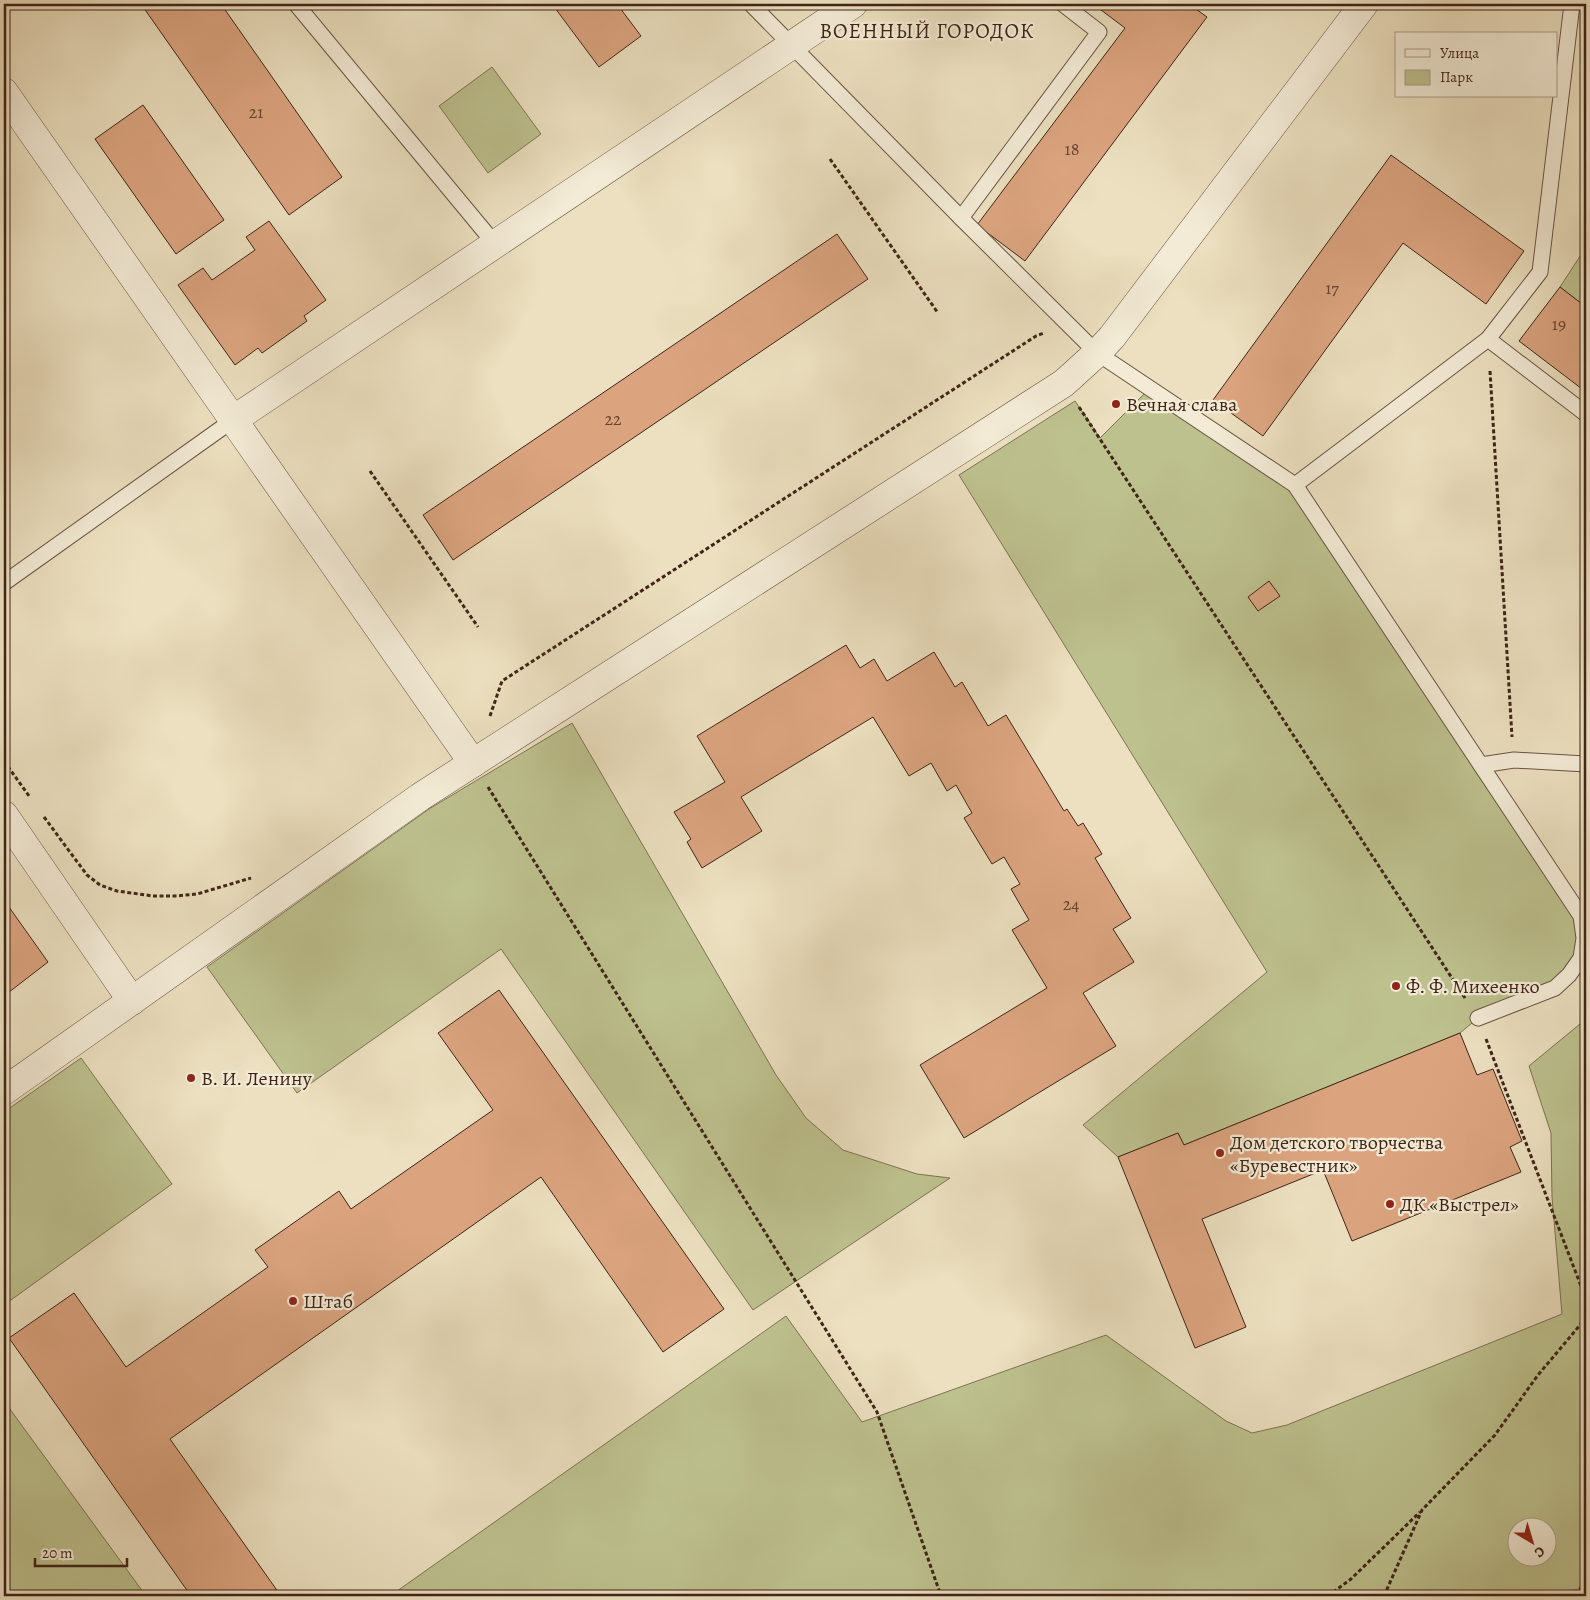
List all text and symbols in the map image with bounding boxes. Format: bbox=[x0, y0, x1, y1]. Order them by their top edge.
district label: ВОЕННЫЙ ГОРОДОК bbox=[820, 17, 1034, 45]
legend bbox=[1395, 32, 1558, 98]
text: Улица bbox=[1440, 43, 1479, 63]
text: Парк bbox=[1440, 67, 1473, 87]
house number: 21 bbox=[249, 100, 263, 124]
house number: 18 bbox=[1065, 137, 1079, 161]
house number: 17 bbox=[1325, 276, 1339, 300]
house number: 19 bbox=[1552, 312, 1566, 336]
place label: Вечная слава bbox=[1126, 391, 1238, 418]
marker: Вечная слава bbox=[1110, 398, 1122, 410]
house number: 22 bbox=[604, 407, 622, 431]
house number: 24 bbox=[1063, 892, 1079, 916]
place label: Ф. Ф. Михеенко bbox=[1406, 973, 1540, 1000]
marker: Ф. Ф. Михеенко bbox=[1390, 980, 1402, 992]
place label: В. И. Ленину bbox=[201, 1065, 313, 1092]
marker: В. И. Ленину bbox=[185, 1072, 197, 1084]
place label: Дом детского творчества «Буревестник» bbox=[1230, 1129, 1444, 1179]
marker: Дом детского творчества «Буревестник» bbox=[1214, 1147, 1226, 1159]
place label: ДК «Выстрел» bbox=[1400, 1191, 1519, 1218]
marker: ДК «Выстрел» bbox=[1384, 1198, 1396, 1210]
place label: Штаб bbox=[303, 1288, 353, 1315]
marker: Штаб bbox=[287, 1295, 299, 1307]
north arrow bbox=[1508, 1518, 1558, 1568]
scale bar bbox=[35, 1535, 128, 1567]
text: С bbox=[1530, 1542, 1549, 1562]
text: 20 m bbox=[42, 1543, 73, 1563]

